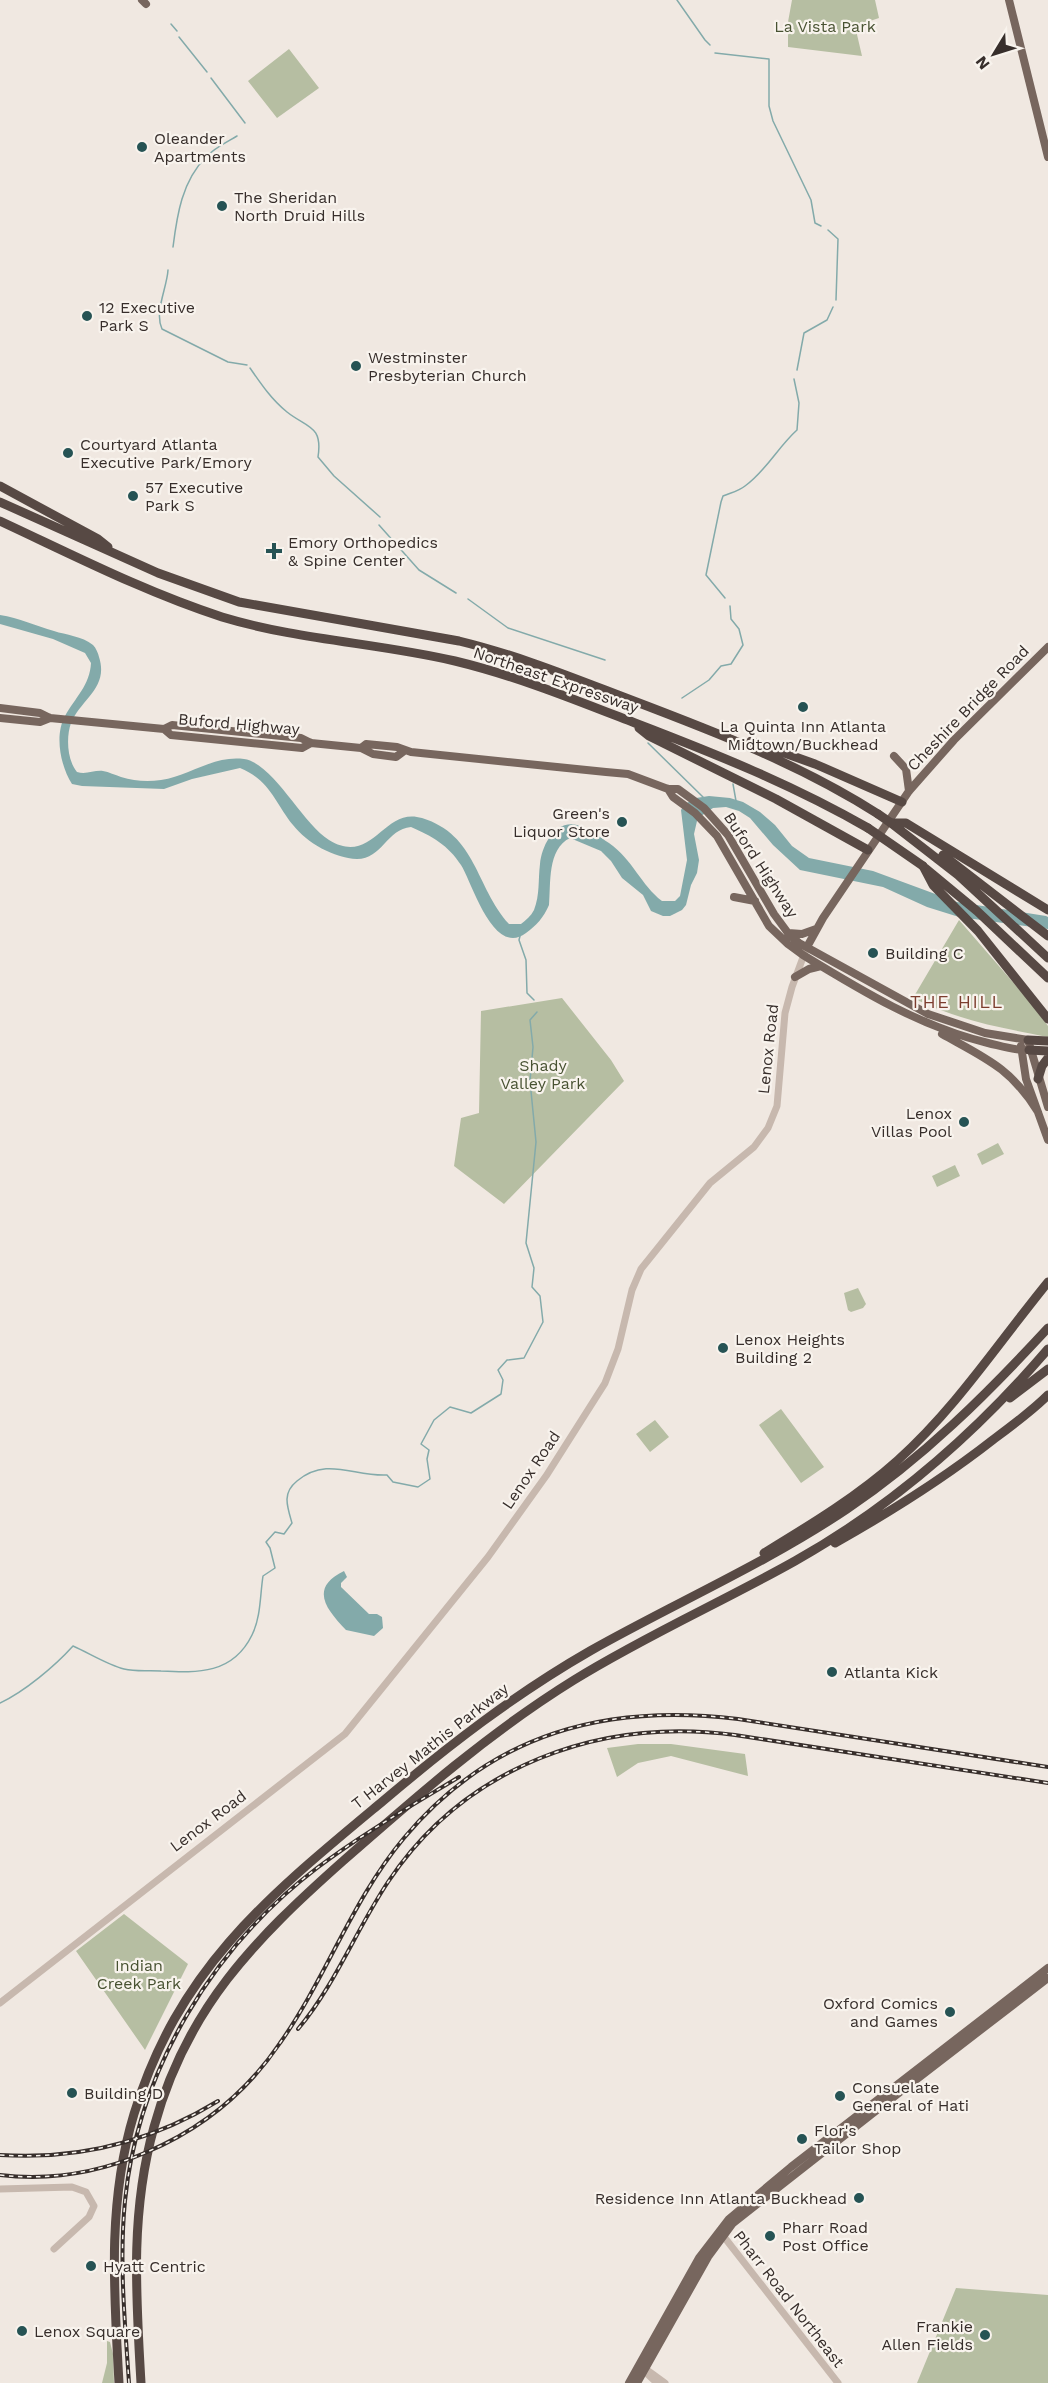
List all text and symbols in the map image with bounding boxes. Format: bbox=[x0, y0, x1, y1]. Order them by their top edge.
park label: La Vista Park bbox=[774, 17, 876, 36]
north arrow bbox=[964, 24, 1024, 84]
text: N bbox=[971, 52, 994, 73]
place label: Oleander Apartments bbox=[154, 129, 246, 166]
marker: Oleander Apartments bbox=[135, 140, 149, 154]
place label: The Sheridan North Druid Hills bbox=[234, 188, 365, 225]
marker: The Sheridan North Druid Hills bbox=[215, 199, 229, 213]
place label: 12 Executive Park S bbox=[99, 298, 195, 335]
marker: 12 Executive Park S bbox=[80, 309, 94, 323]
place label: Westminster Presbyterian Church bbox=[368, 348, 527, 385]
marker: Westminster Presbyterian Church bbox=[349, 359, 363, 373]
place label: Courtyard Atlanta Executive Park/Emory bbox=[80, 435, 252, 472]
marker: Courtyard Atlanta Executive Park/Emory bbox=[61, 446, 75, 460]
place label: 57 Executive Park S bbox=[145, 478, 243, 515]
marker: 57 Executive Park S bbox=[126, 489, 140, 503]
place label: Emory Orthopedics & Spine Center bbox=[288, 533, 438, 570]
marker: Emory Orthopedics & Spine Center bbox=[265, 542, 283, 560]
street label: Cheshire Bridge Road bbox=[903, 641, 1033, 775]
street label: Northeast Expressway bbox=[471, 643, 642, 717]
marker: La Quinta Inn Atlanta Midtown/Buckhead bbox=[796, 700, 810, 714]
street label: Buford Highway bbox=[177, 709, 301, 739]
place label: La Quinta Inn Atlanta Midtown/Buckhead bbox=[720, 717, 886, 754]
place label: Green's Liquor Store bbox=[513, 804, 610, 841]
street label: Buford Highway bbox=[720, 809, 803, 922]
marker: Green's Liquor Store bbox=[615, 815, 629, 829]
place label: Building C bbox=[885, 944, 964, 963]
marker: Building C bbox=[866, 946, 880, 960]
district label: THE HILL bbox=[910, 991, 1004, 1012]
street label: Lenox Road bbox=[754, 1003, 782, 1095]
park label: Shady Valley Park bbox=[501, 1056, 585, 1093]
place label: Lenox Villas Pool bbox=[871, 1104, 952, 1141]
marker: Lenox Villas Pool bbox=[957, 1115, 971, 1129]
place label: Lenox Heights Building 2 bbox=[735, 1330, 845, 1367]
marker: Lenox Heights Building 2 bbox=[716, 1341, 730, 1355]
street label: Lenox Road bbox=[498, 1427, 564, 1513]
place label: Atlanta Kick bbox=[844, 1663, 938, 1682]
marker: Atlanta Kick bbox=[825, 1665, 839, 1679]
street label: T Harvey Mathis Parkway bbox=[348, 1678, 513, 1813]
street label: Lenox Road bbox=[166, 1786, 250, 1856]
park label: Indian Creek Park bbox=[97, 1956, 181, 1993]
place label: Oxford Comics and Games bbox=[823, 1994, 938, 2031]
marker: Oxford Comics and Games bbox=[943, 2005, 957, 2019]
place label: Consuelate General of Hati bbox=[852, 2078, 969, 2115]
place label: Building D bbox=[84, 2084, 163, 2103]
marker: Building D bbox=[65, 2086, 79, 2100]
marker: Consuelate General of Hati bbox=[833, 2089, 847, 2103]
place label: Flor's Tailor Shop bbox=[814, 2121, 901, 2158]
marker: Flor's Tailor Shop bbox=[795, 2132, 809, 2146]
place label: Residence Inn Atlanta Buckhead bbox=[595, 2189, 847, 2208]
marker: Residence Inn Atlanta Buckhead bbox=[852, 2191, 866, 2205]
place label: Pharr Road Post Office bbox=[782, 2218, 869, 2255]
street label: Pharr Road Northeast bbox=[730, 2227, 849, 2372]
marker: Pharr Road Post Office bbox=[763, 2229, 777, 2243]
place label: Hyatt Centric bbox=[103, 2257, 206, 2276]
marker: Hyatt Centric bbox=[84, 2259, 98, 2273]
place label: Frankie Allen Fields bbox=[881, 2317, 973, 2354]
place label: Lenox Square bbox=[34, 2322, 140, 2341]
marker: Lenox Square bbox=[15, 2324, 29, 2338]
marker: Frankie Allen Fields bbox=[978, 2328, 992, 2342]

